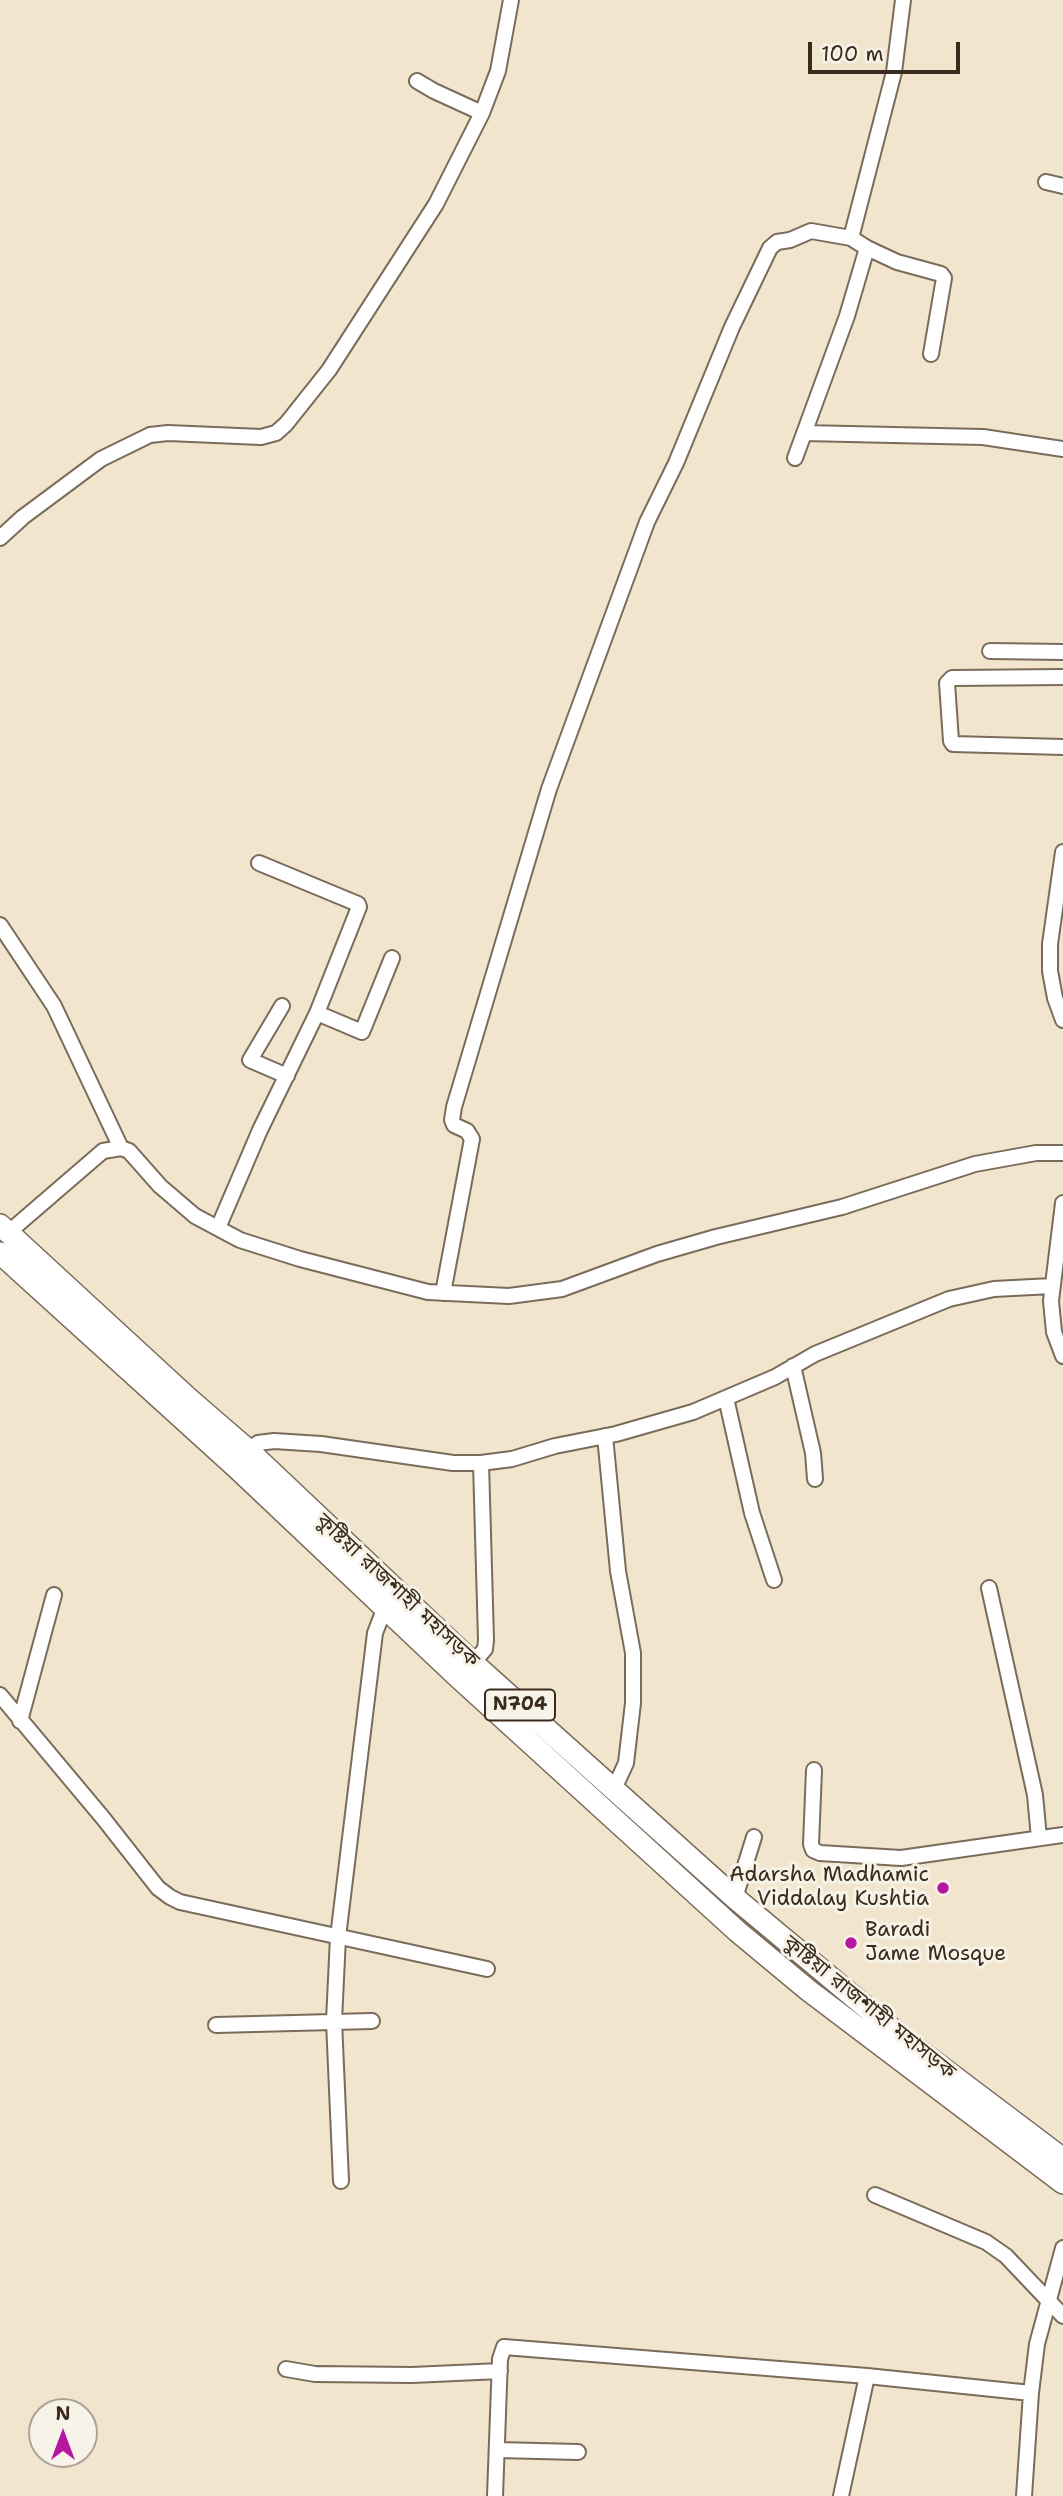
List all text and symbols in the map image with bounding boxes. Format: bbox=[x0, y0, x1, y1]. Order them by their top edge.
scale bar bbox=[811, 28, 963, 72]
text: 100 m bbox=[821, 40, 884, 68]
street label: কুষ্টিয়া রাজশাহী মহাসড়ক bbox=[310, 1509, 484, 1673]
road number: N704 bbox=[485, 1690, 555, 1721]
place label: Adarsha Madhamic Viddalay Kushtia bbox=[729, 1863, 929, 1913]
marker: Adarsha Madhamic Viddalay Kushtia bbox=[935, 1880, 951, 1896]
place label: Baradi Jame Mosque bbox=[865, 1918, 1006, 1968]
street label: কুষ্টিয়া রাজশাহী মহাসড়ক bbox=[778, 1931, 960, 2085]
marker: Baradi Jame Mosque bbox=[843, 1935, 859, 1951]
north arrow bbox=[28, 2398, 98, 2468]
text: N bbox=[55, 2401, 71, 2426]

